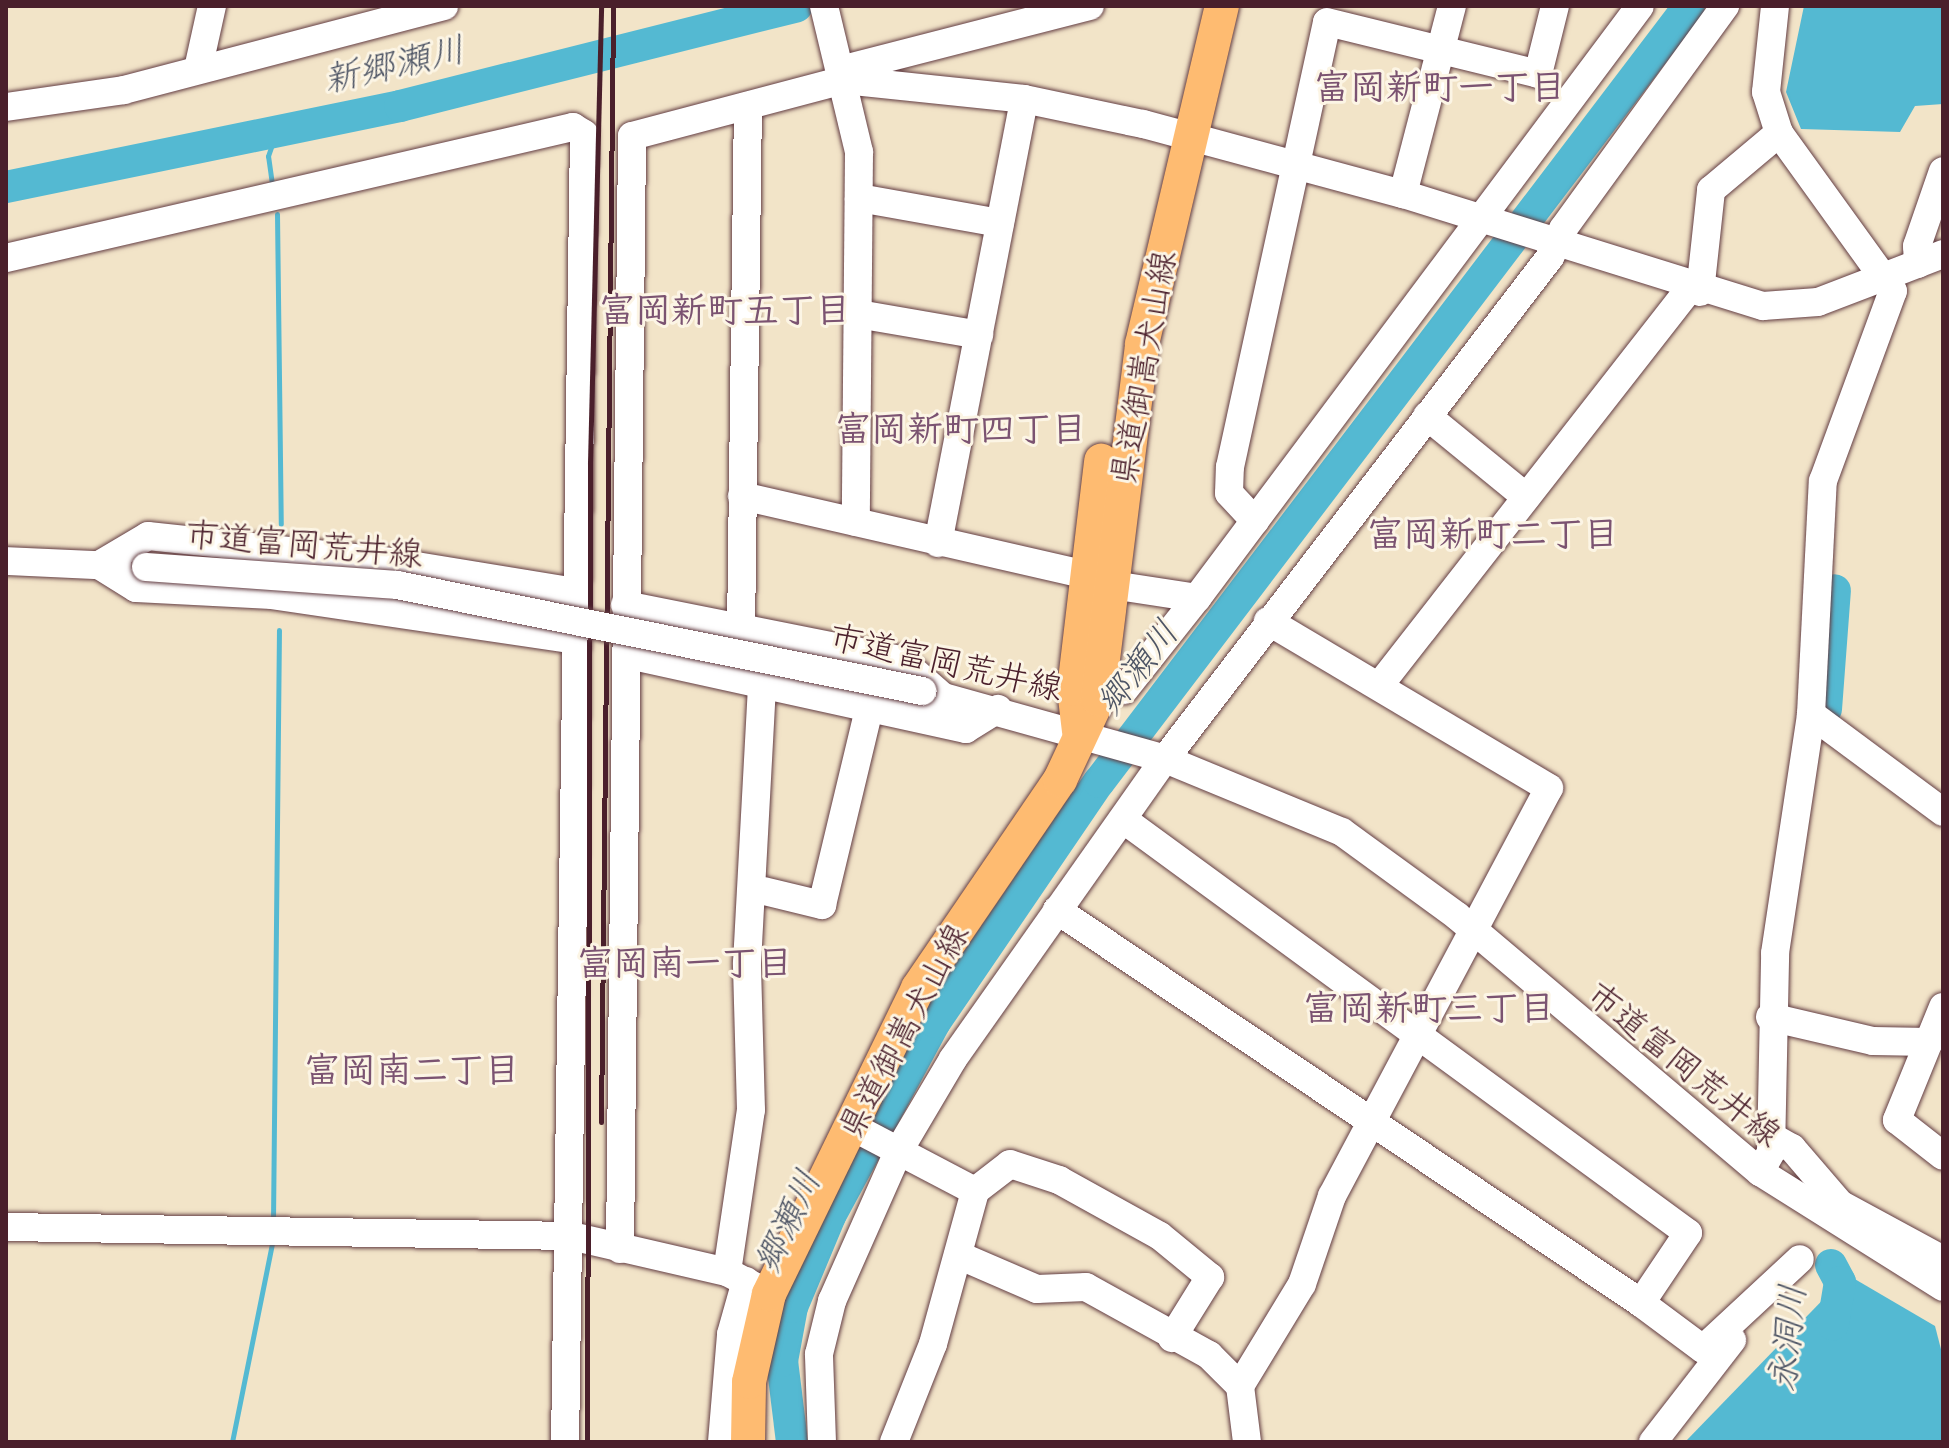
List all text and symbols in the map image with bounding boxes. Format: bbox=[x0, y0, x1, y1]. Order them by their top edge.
water label: 新郷瀬川 bbox=[319, 27, 469, 101]
district label: 富岡新町一丁目 bbox=[1314, 65, 1566, 109]
street label: 県道御嵩犬山線 bbox=[1102, 247, 1184, 489]
district label: 富岡新町五丁目 bbox=[599, 288, 851, 332]
district label: 富岡新町四丁目 bbox=[835, 407, 1087, 451]
district label: 富岡新町二丁目 bbox=[1367, 512, 1619, 556]
street label: 市道富岡荒井線 bbox=[184, 513, 424, 575]
water label: 郷瀬川 bbox=[1087, 611, 1187, 723]
street label: 市道富岡荒井線 bbox=[825, 615, 1067, 709]
street label: 県道御嵩犬山線 bbox=[829, 916, 977, 1146]
district label: 富岡南一丁目 bbox=[577, 941, 793, 985]
street label: 市道富岡荒井線 bbox=[1579, 973, 1789, 1155]
district label: 富岡新町三丁目 bbox=[1303, 986, 1555, 1030]
district label: 富岡南二丁目 bbox=[304, 1048, 520, 1092]
water label: 郷瀬川 bbox=[745, 1163, 829, 1279]
water label: 永洞川 bbox=[1760, 1282, 1814, 1394]

